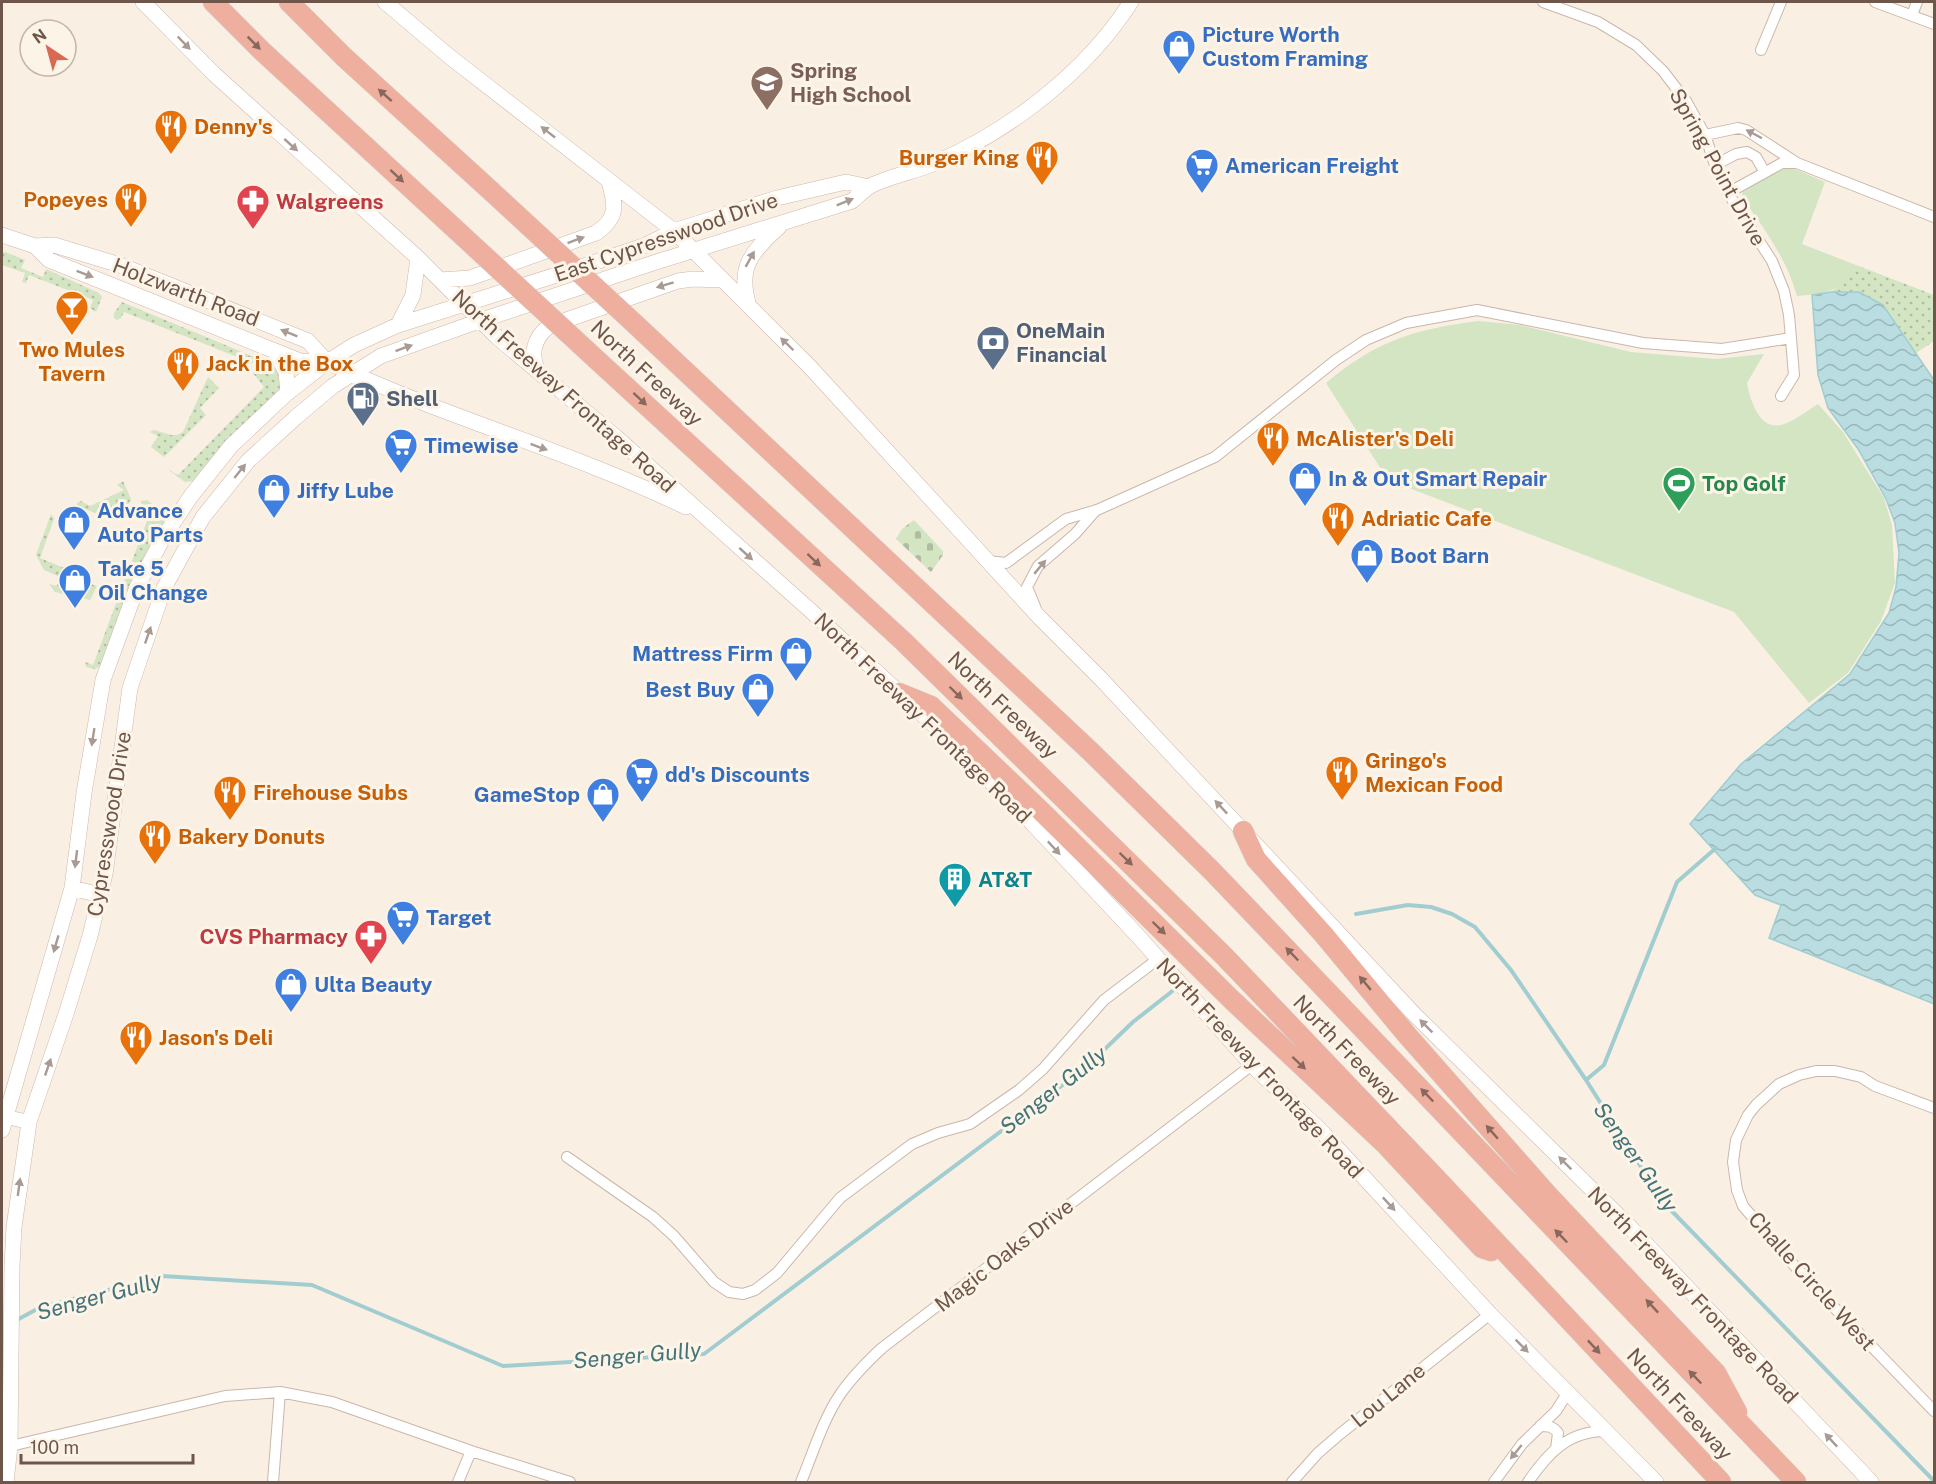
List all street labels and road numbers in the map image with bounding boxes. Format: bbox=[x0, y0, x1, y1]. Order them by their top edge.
street label: Spring Point Drive bbox=[1664, 84, 1772, 250]
street label: East Cypresswood Drive bbox=[551, 187, 781, 287]
street label: Holzwarth Road bbox=[109, 253, 263, 331]
street label: North Freeway Frontage Road bbox=[447, 284, 681, 498]
street label: North Freeway bbox=[586, 315, 708, 431]
street label: North Freeway Frontage Road bbox=[809, 608, 1037, 828]
street label: North Freeway bbox=[943, 646, 1063, 764]
street label: Cypresswood Drive bbox=[82, 730, 136, 918]
street label: North Freeway Frontage Road bbox=[1151, 953, 1369, 1183]
street label: North Freeway bbox=[1288, 990, 1406, 1110]
street label: North Freeway Frontage Road bbox=[1583, 1181, 1803, 1409]
street label: Magic Oaks Drive bbox=[930, 1193, 1078, 1317]
street label: Challe Circle West bbox=[1743, 1207, 1881, 1355]
street label: North Freeway bbox=[1622, 1343, 1738, 1465]
street label: Lou Lane bbox=[1346, 1358, 1430, 1432]

